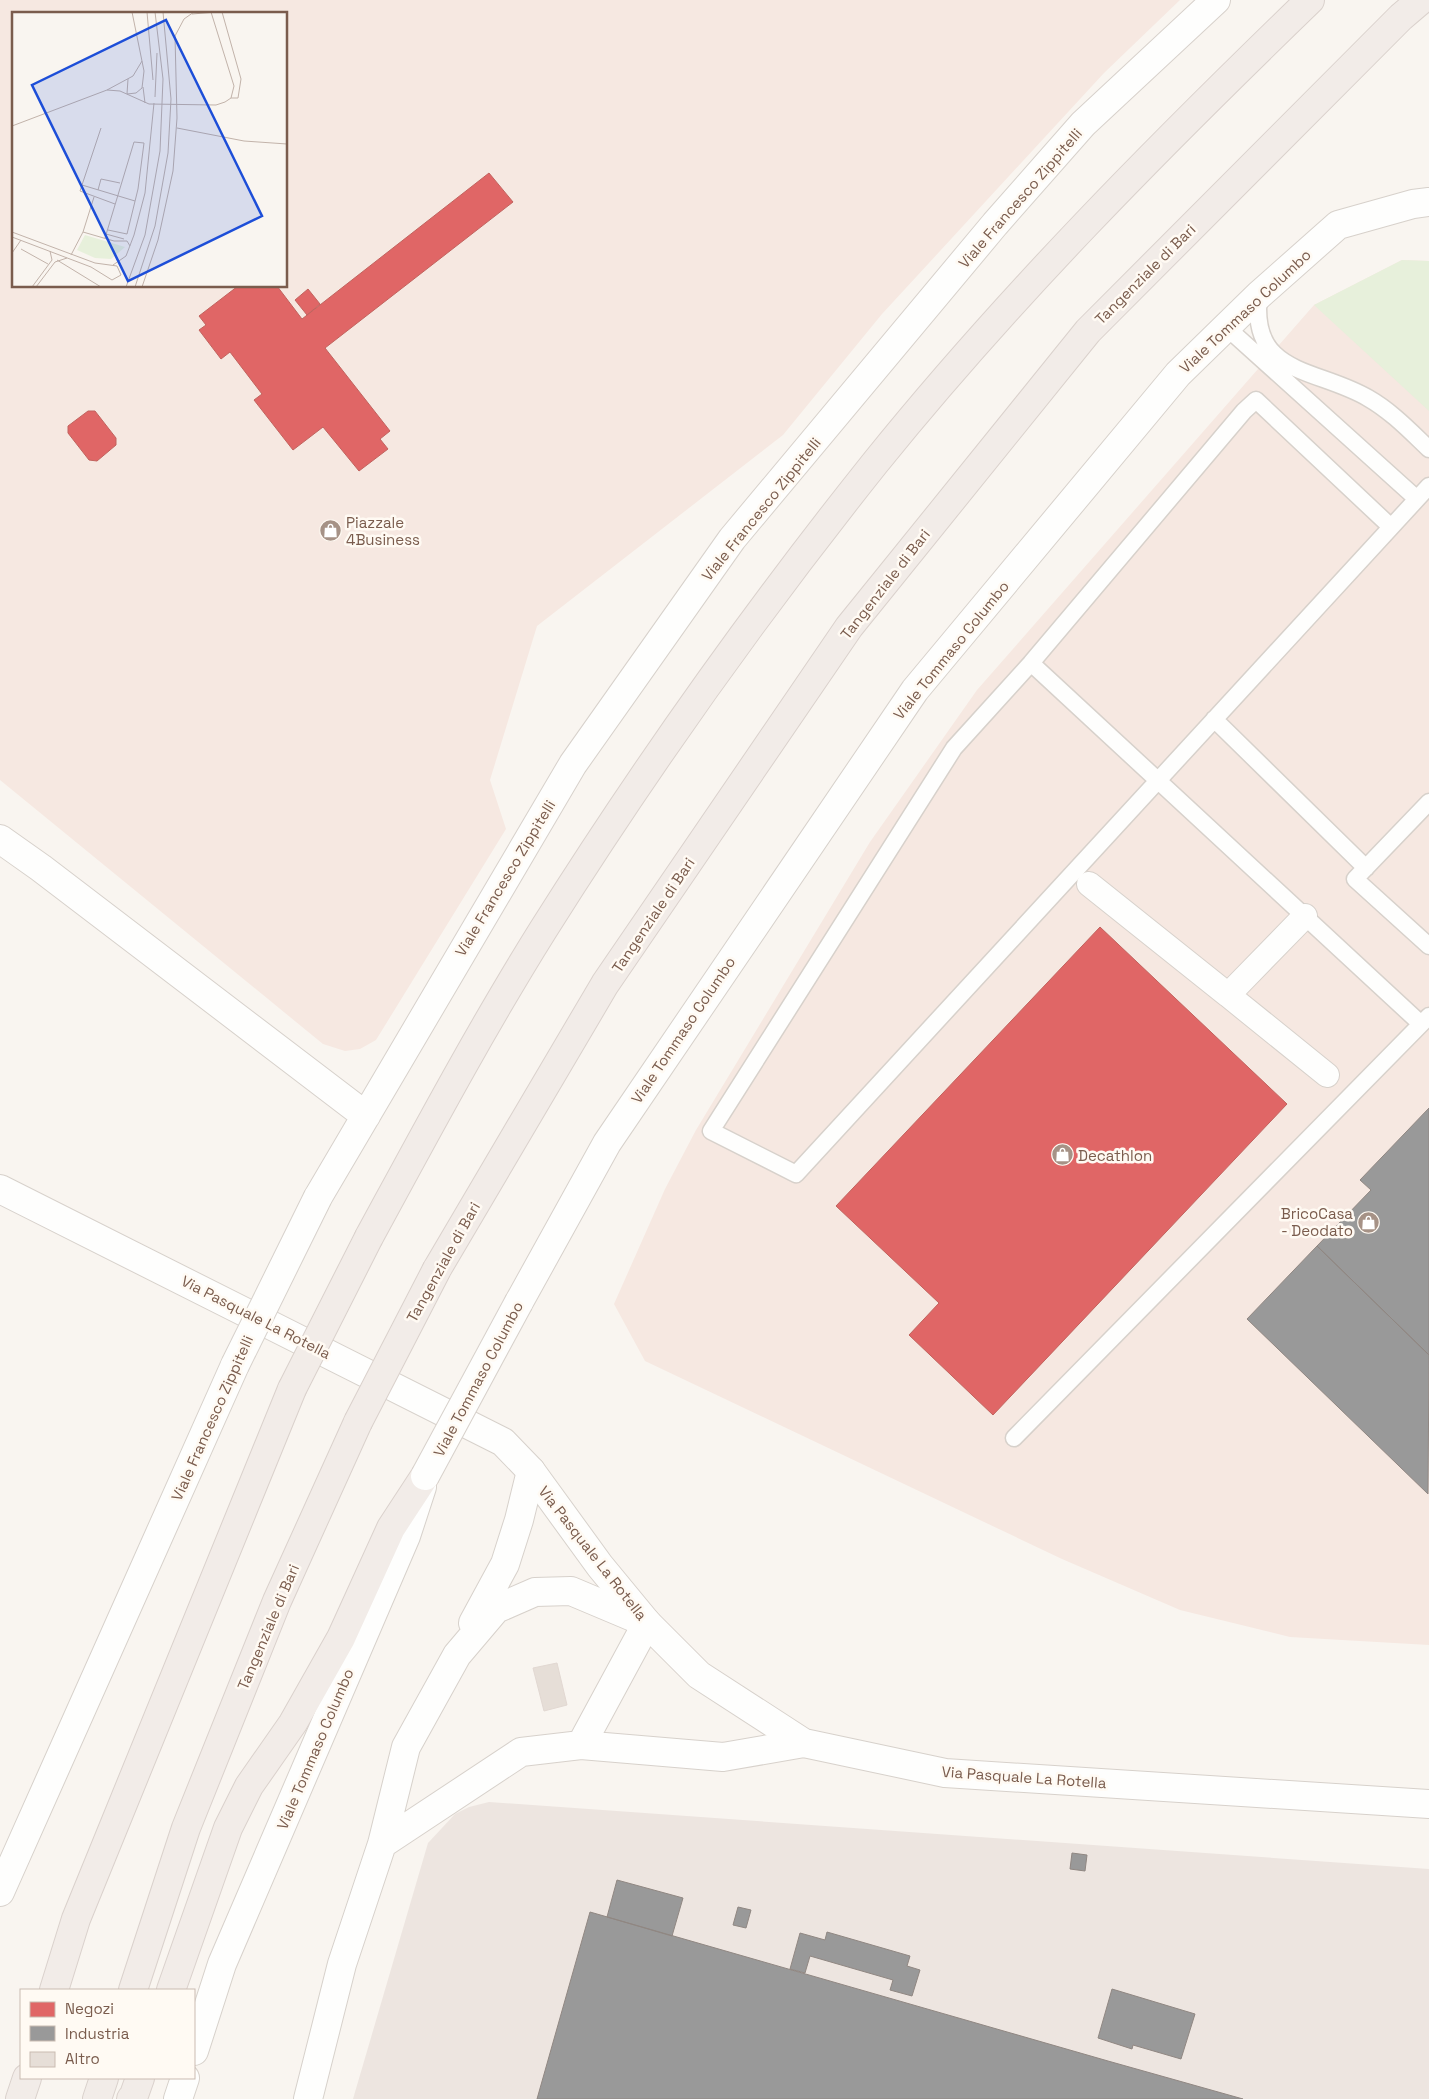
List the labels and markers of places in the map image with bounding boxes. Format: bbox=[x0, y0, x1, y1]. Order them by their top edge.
place label: Piazzale 4Business bbox=[346, 513, 420, 549]
shop icon: Piazzale 4Business bbox=[318, 519, 342, 543]
shop icon: Decathlon bbox=[1050, 1143, 1074, 1167]
place label: Decathlon bbox=[1078, 1146, 1152, 1165]
place label: BricoCasa - Deodato bbox=[1281, 1204, 1353, 1240]
shop icon: BricoCasa - Deodato bbox=[1357, 1210, 1381, 1234]

